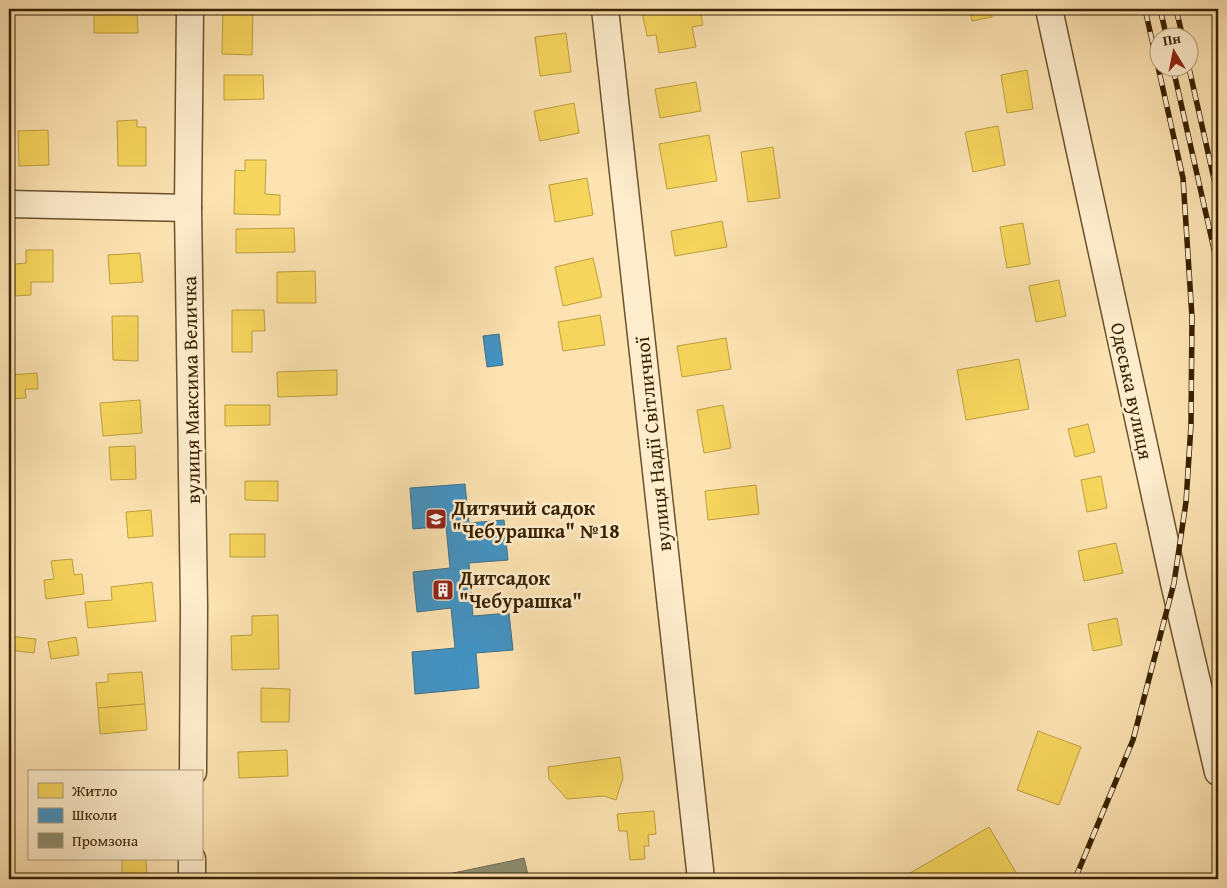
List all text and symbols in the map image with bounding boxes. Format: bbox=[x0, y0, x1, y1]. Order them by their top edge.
north arrow bbox=[1150, 28, 1200, 78]
text: Пн bbox=[1161, 28, 1183, 51]
street label: вулиця Максима Величка bbox=[174, 275, 207, 504]
street label: Одеська вулиця bbox=[1104, 320, 1161, 462]
street label: вулиця Надії Світличної bbox=[627, 335, 678, 553]
place label: Дитячий садок "Чебурашка" №18 bbox=[451, 493, 620, 545]
school or university icon: Дитячий садок "Чебурашка" №18 bbox=[424, 507, 448, 531]
place label: Дитсадок "Чебурашка" bbox=[458, 563, 582, 615]
building icon: Дитсадок "Чебурашка" bbox=[431, 578, 455, 602]
legend bbox=[28, 770, 202, 860]
text: Житло bbox=[71, 780, 118, 801]
text: Школи bbox=[72, 804, 117, 825]
text: Промзона bbox=[72, 830, 139, 851]

